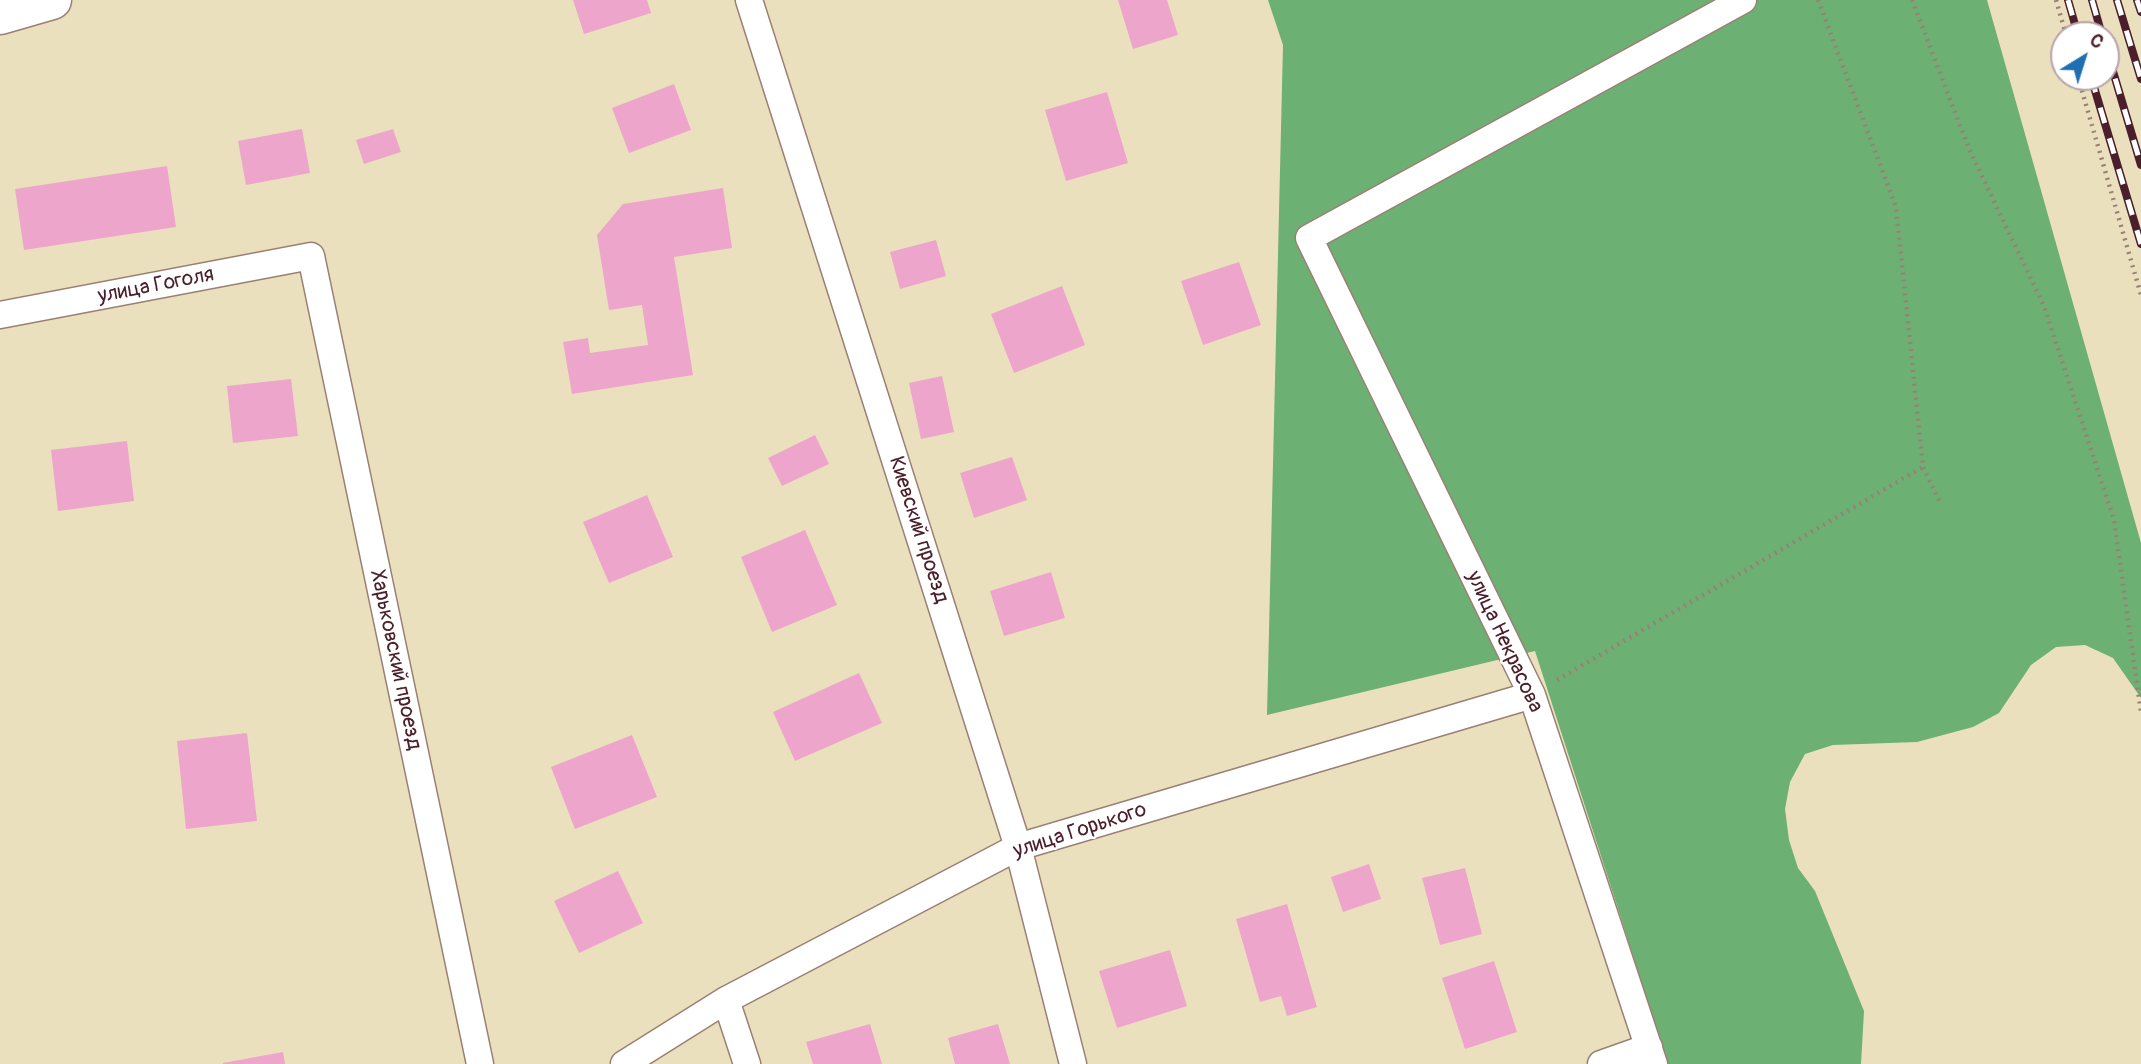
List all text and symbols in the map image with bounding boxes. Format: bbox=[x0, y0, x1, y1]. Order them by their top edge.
north arrow bbox=[2050, 21, 2120, 91]
text: С bbox=[2085, 28, 2109, 54]
street label: улица Гоголя bbox=[96, 262, 216, 310]
street label: Киевский проезд bbox=[882, 454, 954, 606]
street label: улица Некрасова bbox=[1460, 567, 1548, 717]
street label: Харьковский проезд bbox=[364, 568, 426, 752]
street label: улица Горького bbox=[1010, 798, 1150, 864]

